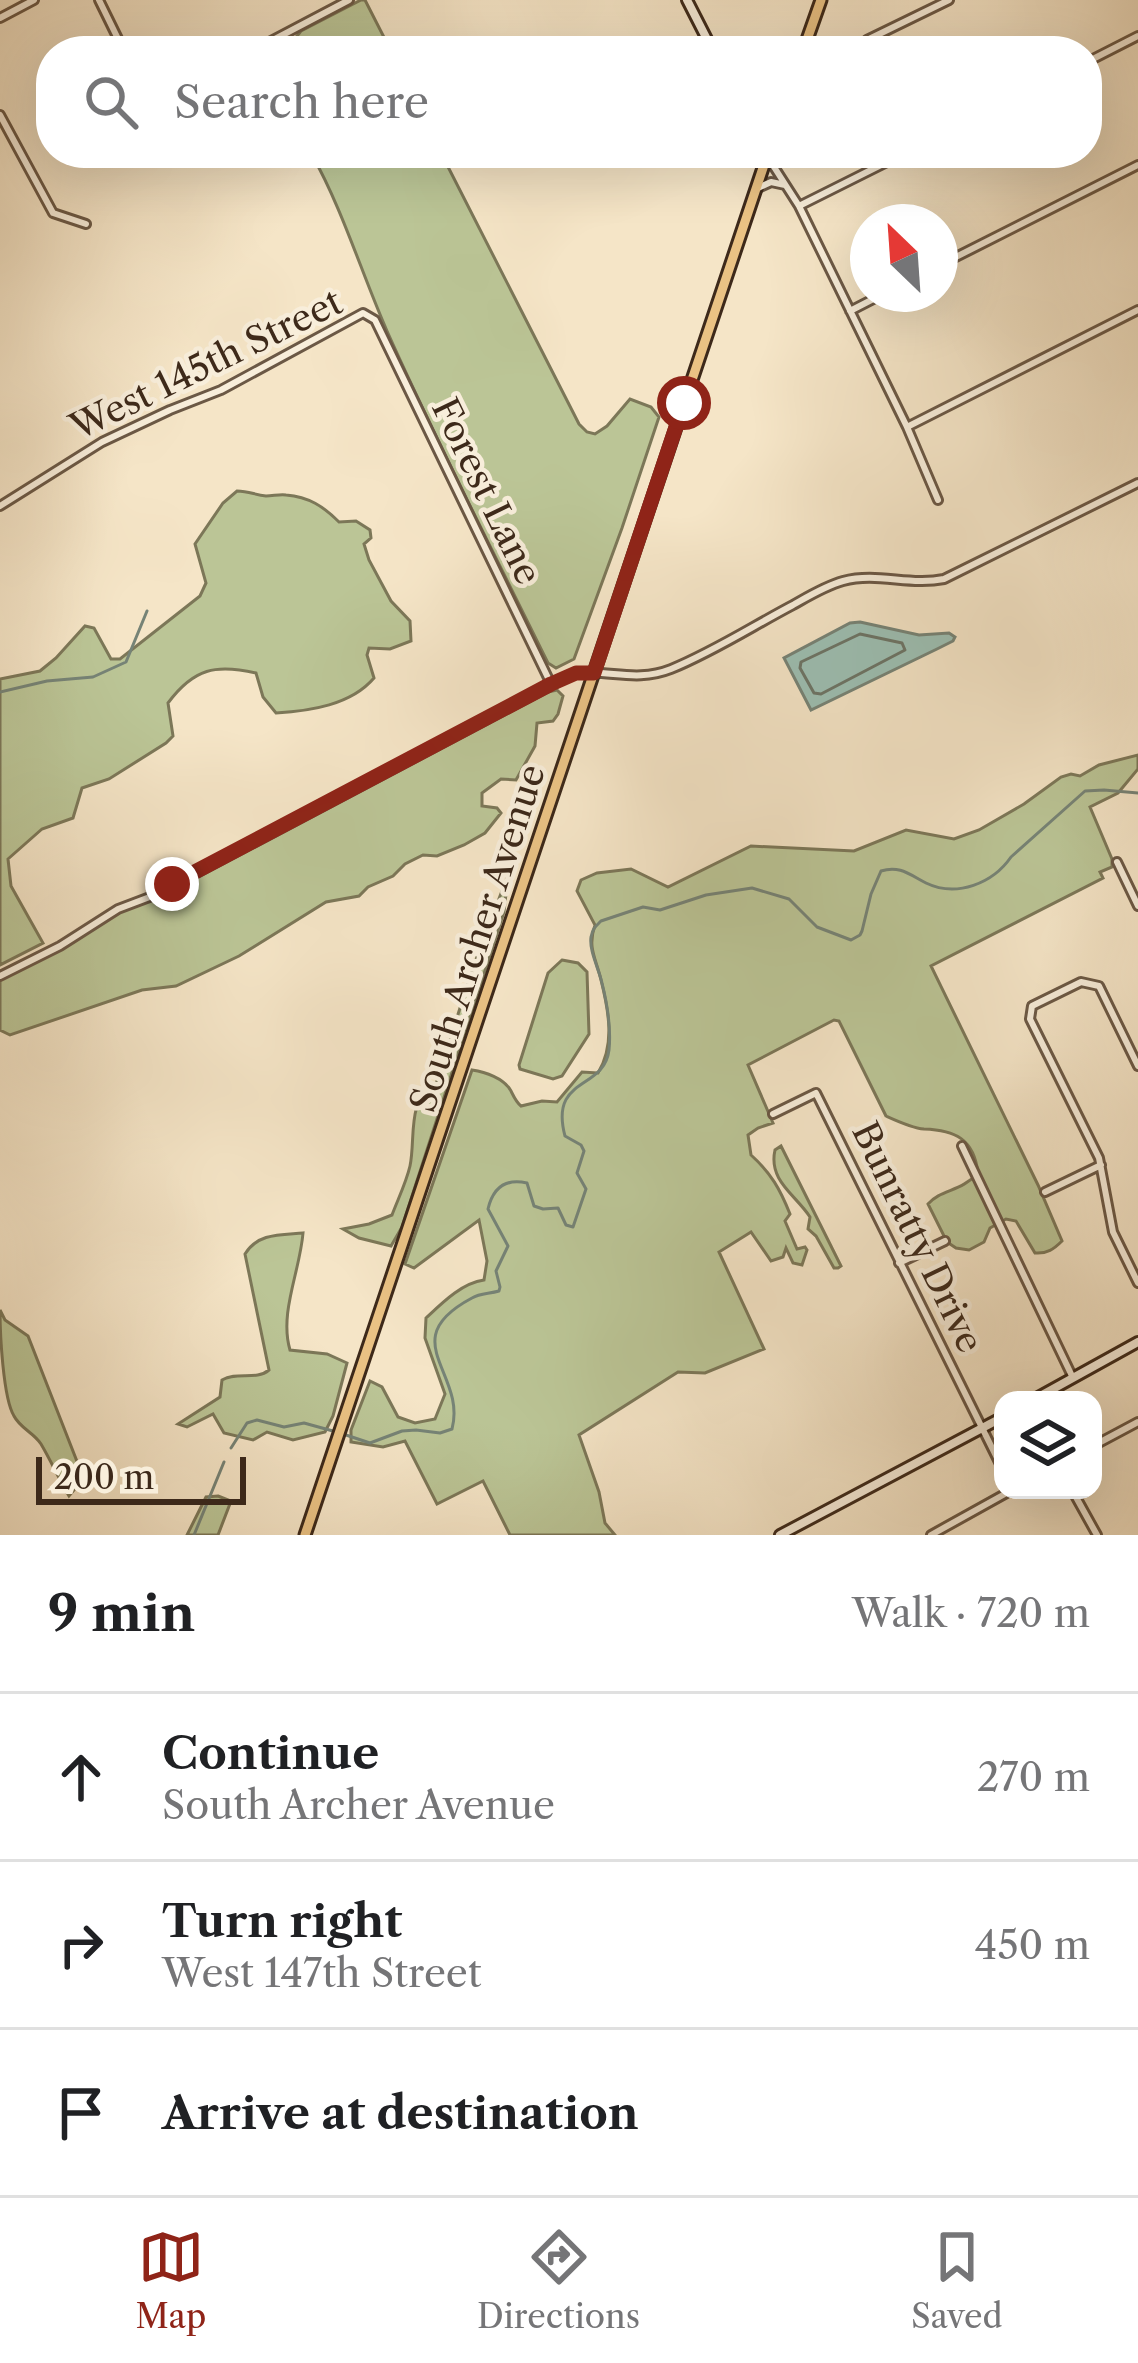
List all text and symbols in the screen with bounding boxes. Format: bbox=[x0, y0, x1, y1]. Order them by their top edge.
search box bbox=[36, 36, 1102, 168]
icon: search bbox=[78, 69, 144, 135]
text: Search here bbox=[174, 74, 429, 130]
north arrow bbox=[850, 204, 958, 312]
street label: West 145th Street bbox=[62, 279, 349, 449]
route start bbox=[657, 376, 711, 430]
street label: Forest Lane bbox=[423, 391, 551, 591]
street label: South Archer Avenue bbox=[400, 759, 554, 1117]
route end bbox=[145, 857, 199, 911]
street label: Bunratty Drive bbox=[843, 1114, 993, 1360]
map controls bbox=[994, 1391, 1102, 1499]
button: layers bbox=[994, 1391, 1102, 1499]
scale bar bbox=[36, 1451, 246, 1504]
text: 200 m bbox=[54, 1457, 154, 1498]
text: 9 min bbox=[48, 1582, 195, 1644]
text: Walk · 720 m bbox=[852, 1589, 1090, 1637]
text: Continue bbox=[162, 1725, 379, 1781]
icon: ahead bbox=[48, 1744, 114, 1810]
text: 270 m bbox=[977, 1753, 1090, 1801]
text: South Archer Avenue bbox=[162, 1781, 555, 1829]
text: Turn right bbox=[162, 1893, 402, 1949]
icon: right bbox=[48, 1912, 114, 1978]
text: 450 m bbox=[975, 1921, 1090, 1969]
text: West 147th Street bbox=[162, 1949, 481, 1997]
icon: arrive bbox=[48, 2080, 114, 2146]
text: Arrive at destination bbox=[162, 2085, 639, 2141]
tab: Map bbox=[135, 2224, 206, 2337]
tab: Directions bbox=[477, 2224, 640, 2337]
tab: Saved bbox=[911, 2224, 1003, 2337]

